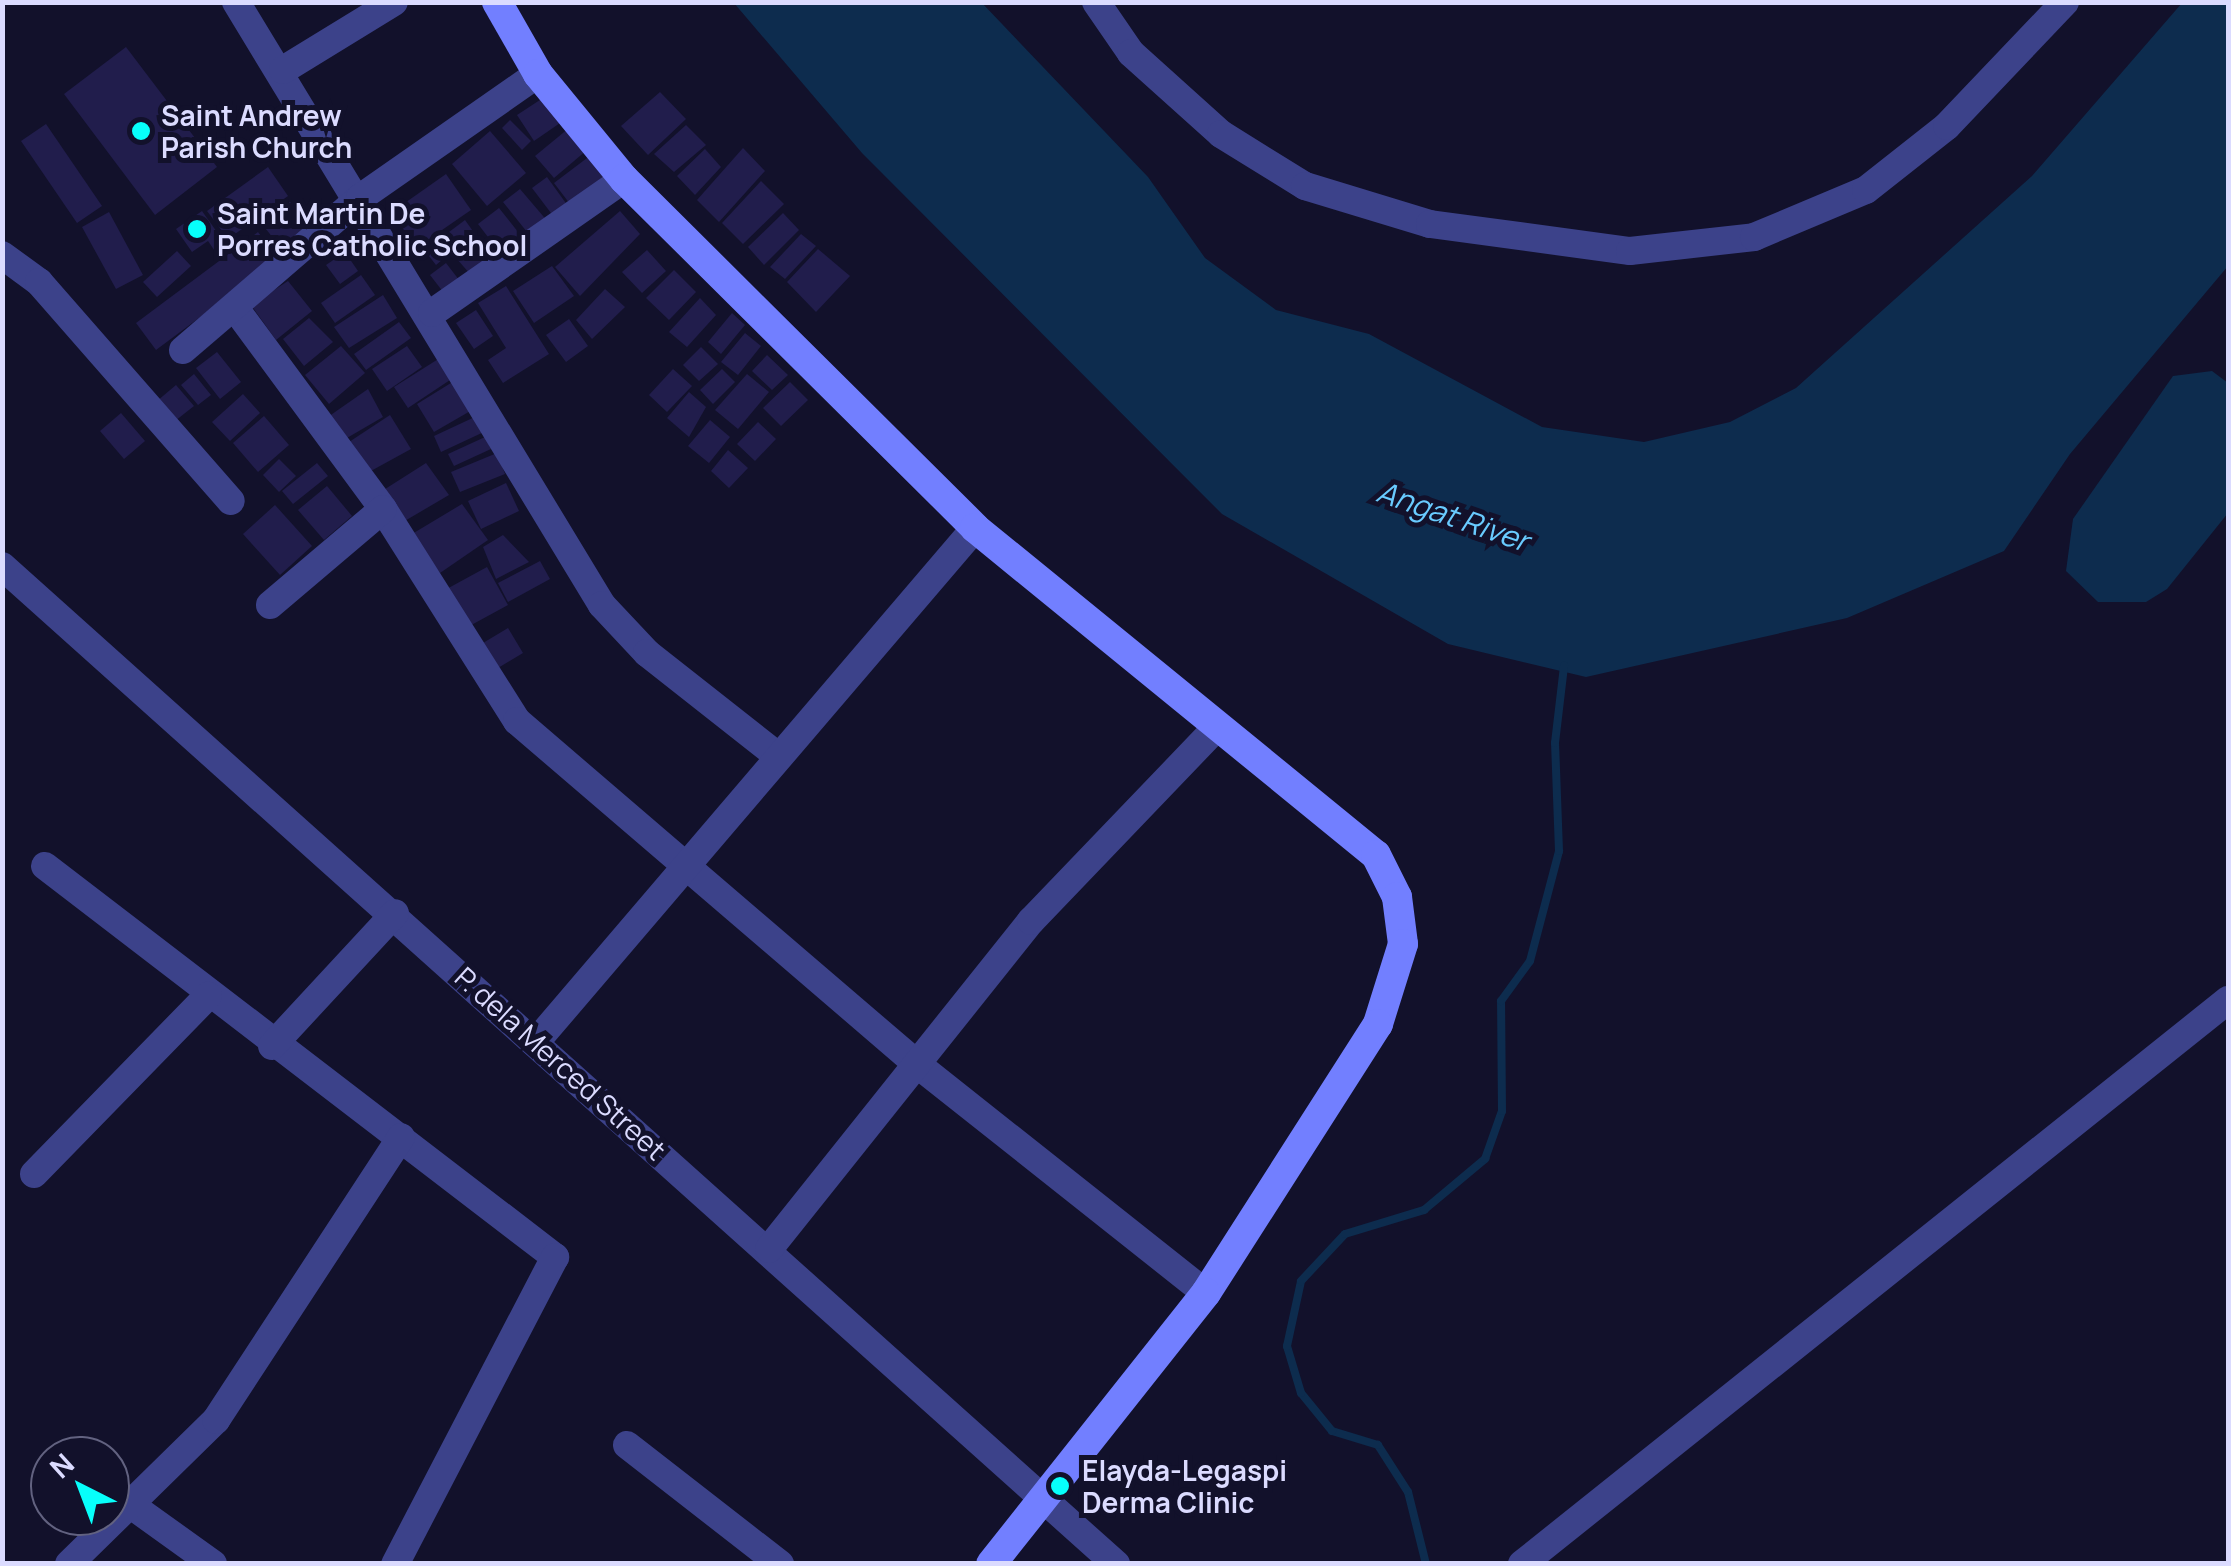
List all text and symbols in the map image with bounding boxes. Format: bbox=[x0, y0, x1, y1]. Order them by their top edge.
place label: Saint Andrew Parish Church bbox=[161, 98, 352, 164]
marker: Saint Andrew Parish Church bbox=[130, 120, 152, 142]
place label: Saint Martin De Porres Catholic School bbox=[217, 196, 527, 262]
marker: Saint Martin De Porres Catholic School bbox=[186, 218, 208, 240]
water label: Angat River bbox=[1372, 473, 1534, 559]
street label: P. dela Merced Street bbox=[449, 960, 673, 1166]
north arrow bbox=[30, 1436, 130, 1536]
text: N bbox=[41, 1444, 81, 1486]
place label: Elayda-Legaspi Derma Clinic bbox=[1082, 1453, 1287, 1519]
marker: Elayda-Legaspi Derma Clinic bbox=[1047, 1473, 1073, 1499]

